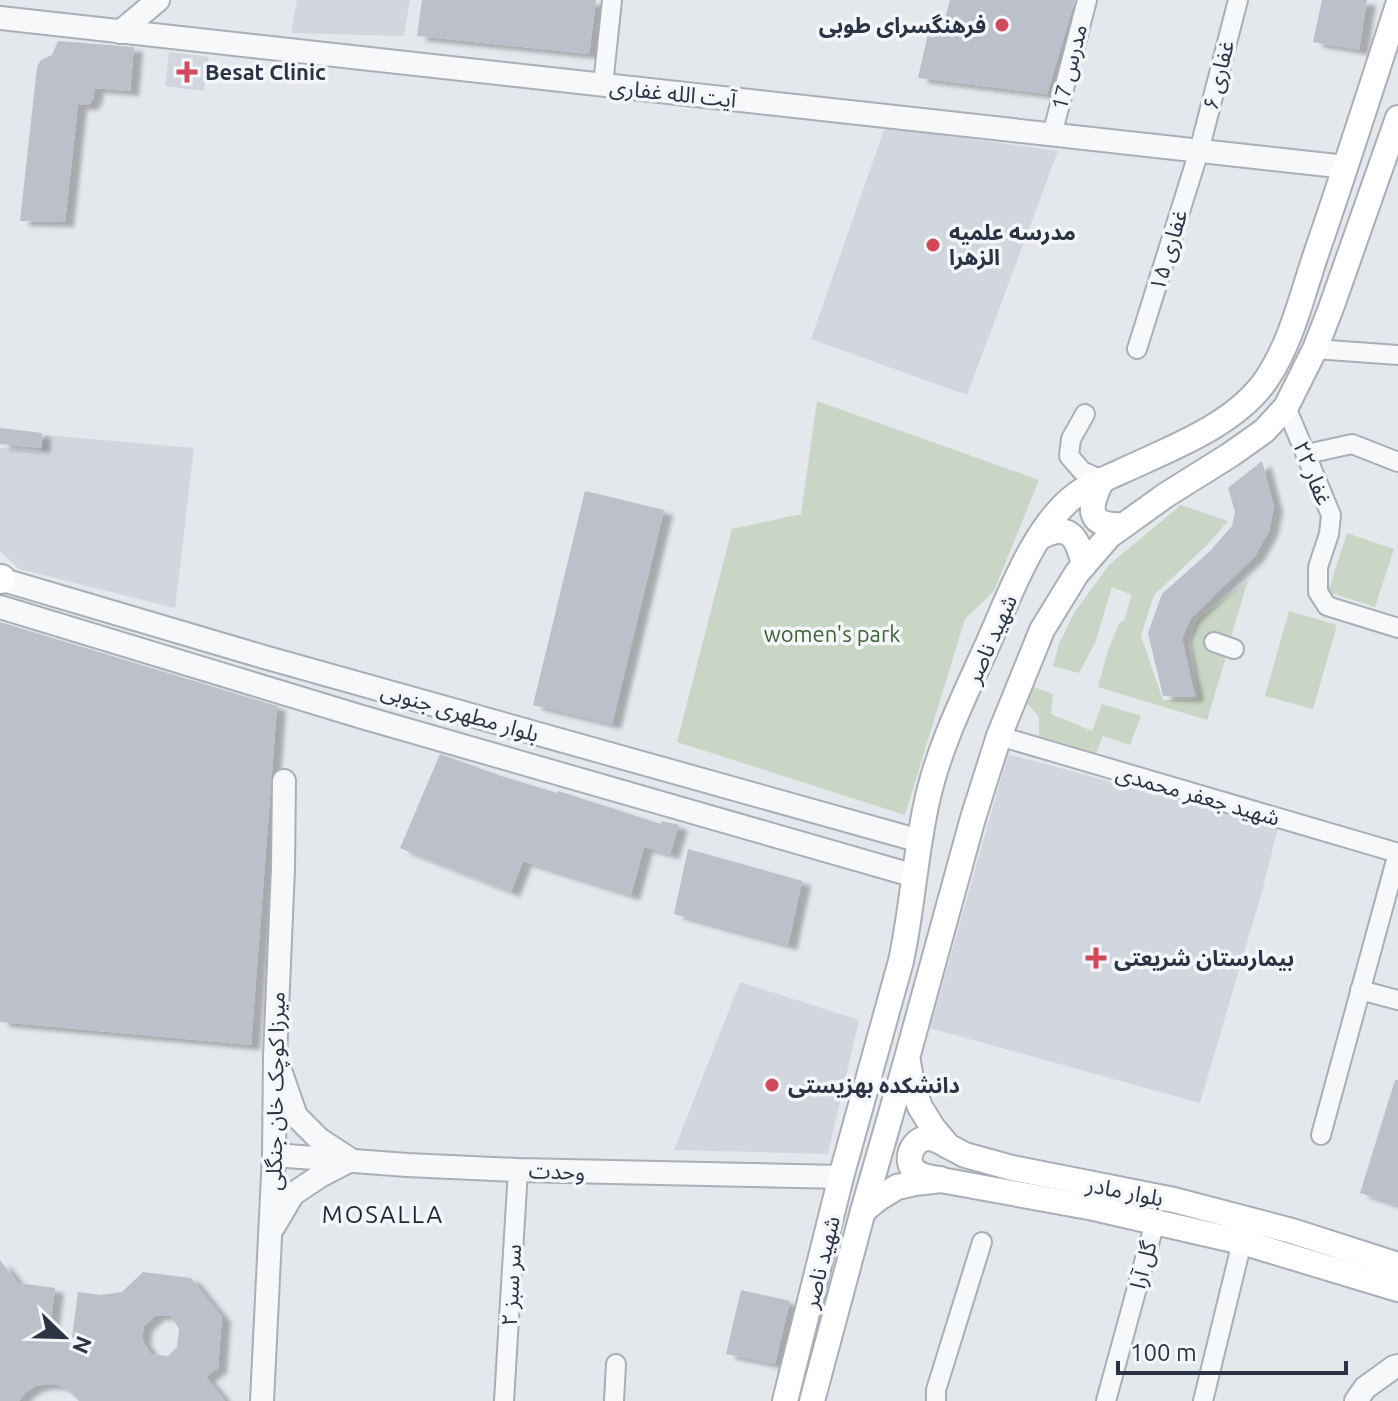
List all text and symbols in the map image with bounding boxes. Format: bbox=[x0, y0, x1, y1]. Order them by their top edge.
place label: فرهنگسرای طوبی bbox=[819, 12, 986, 38]
marker: فرهنگسرای طوبی bbox=[993, 16, 1011, 34]
street label: مدرس 17 bbox=[1046, 22, 1093, 113]
street label: غفاری ۶ bbox=[1197, 38, 1240, 113]
place label: Besat Clinic bbox=[205, 59, 326, 84]
marker: Besat Clinic bbox=[176, 61, 198, 83]
street label: آیت الله غفاری bbox=[608, 73, 739, 114]
street label: غفاری ۱۵ bbox=[1143, 206, 1194, 294]
place label: مدرسه علمیه الزهرا bbox=[949, 219, 1076, 270]
marker: مدرسه علمیه الزهرا bbox=[924, 236, 942, 254]
street label: غفار ۲۲ bbox=[1288, 437, 1338, 509]
street label: شهید ناصر bbox=[960, 591, 1022, 688]
park label: women's park bbox=[764, 621, 900, 646]
street label: بلوار مطهری جنوبی bbox=[378, 677, 542, 748]
street label: شهید جعفر محمدی bbox=[1113, 759, 1283, 831]
place label: بیمارستان شریعتی bbox=[1114, 945, 1294, 972]
marker: بیمارستان شریعتی bbox=[1085, 947, 1107, 969]
street label: میرزا کوچک خان جنگلی bbox=[260, 991, 292, 1191]
place label: دانشکده بهزیستی bbox=[788, 1072, 960, 1098]
marker: دانشکده بهزیستی bbox=[763, 1076, 781, 1094]
street label: وحدت bbox=[528, 1157, 586, 1185]
street label: بلوار مادر bbox=[1083, 1171, 1166, 1212]
district label: MOSALLA bbox=[322, 1201, 444, 1228]
street label: شهید ناصر bbox=[797, 1213, 845, 1312]
street label: گل آرا bbox=[1124, 1238, 1163, 1292]
street label: سر سبز ۲ bbox=[496, 1243, 526, 1327]
north arrow bbox=[24, 1297, 104, 1377]
scale bar bbox=[1118, 1325, 1346, 1375]
text: N bbox=[68, 1333, 98, 1357]
text: 100 m bbox=[1130, 1339, 1197, 1366]

